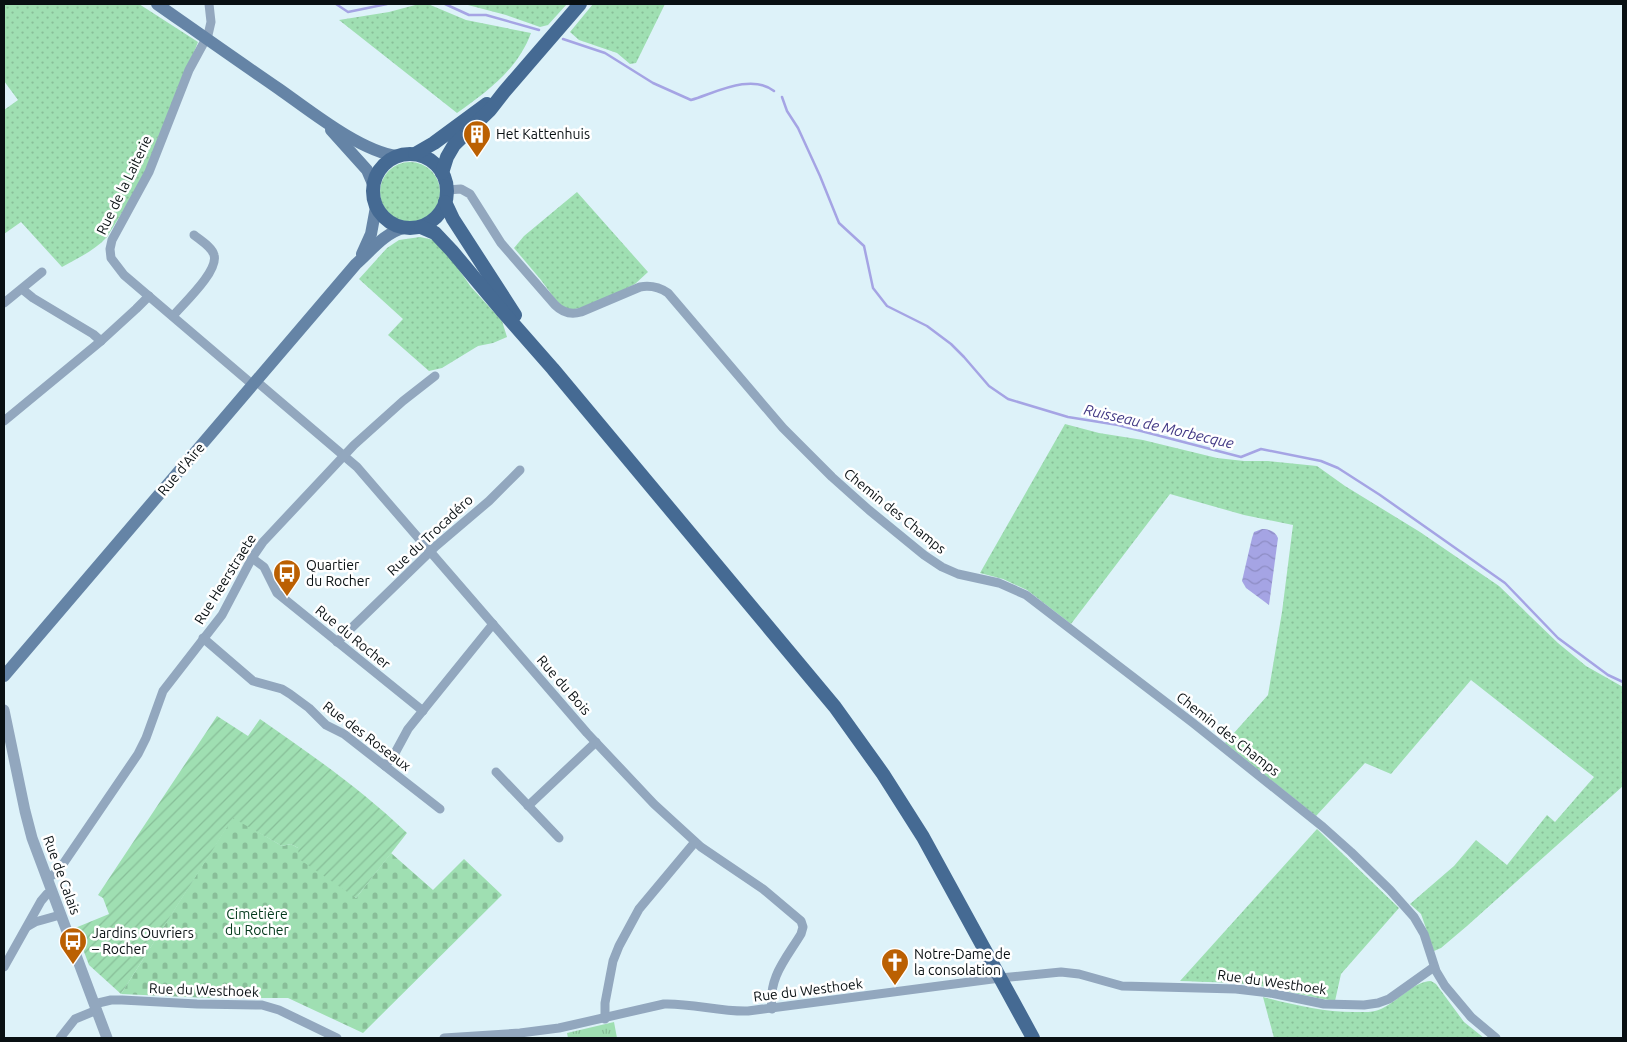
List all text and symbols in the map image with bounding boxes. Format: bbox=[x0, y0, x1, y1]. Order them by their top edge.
building icon: Het Kattenhuis bbox=[462, 119, 492, 158]
place label: Het Kattenhuis bbox=[496, 126, 590, 142]
street label: Rue de la Laiterie bbox=[93, 133, 155, 237]
water label: Ruisseau de Morbecque bbox=[1082, 400, 1236, 452]
street label: Rue d'Aire bbox=[154, 439, 208, 499]
street label: Chemin des Champs bbox=[841, 465, 949, 557]
street label: Rue du Trocadéro bbox=[384, 491, 476, 579]
street label: Rue Heerstraete bbox=[191, 531, 259, 627]
place label: Quartier du Rocher bbox=[306, 557, 371, 589]
bus stop icon: Quartier du Rocher bbox=[272, 558, 302, 597]
street label: Rue du Rocher bbox=[312, 602, 394, 672]
street label: Rue du Bois bbox=[534, 652, 594, 718]
street label: Chemin des Champs bbox=[1173, 689, 1283, 779]
street label: Rue des Roseaux bbox=[320, 698, 414, 774]
street label: Rue de Calais bbox=[40, 833, 84, 917]
park label: Cimetière du Rocher bbox=[225, 906, 290, 938]
place label: Jardins Ouvriers – Rocher bbox=[91, 925, 194, 957]
bus stop icon: Jardins Ouvriers – Rocher bbox=[58, 926, 88, 965]
place label: Notre-Dame de la consolation bbox=[914, 946, 1011, 978]
church icon: Notre-Dame de la consolation bbox=[880, 947, 910, 986]
street label: Rue du Westhoek bbox=[1216, 966, 1328, 998]
street label: Rue du Westhoek bbox=[752, 975, 864, 1005]
street label: Rue du Westhoek bbox=[149, 980, 259, 1000]

